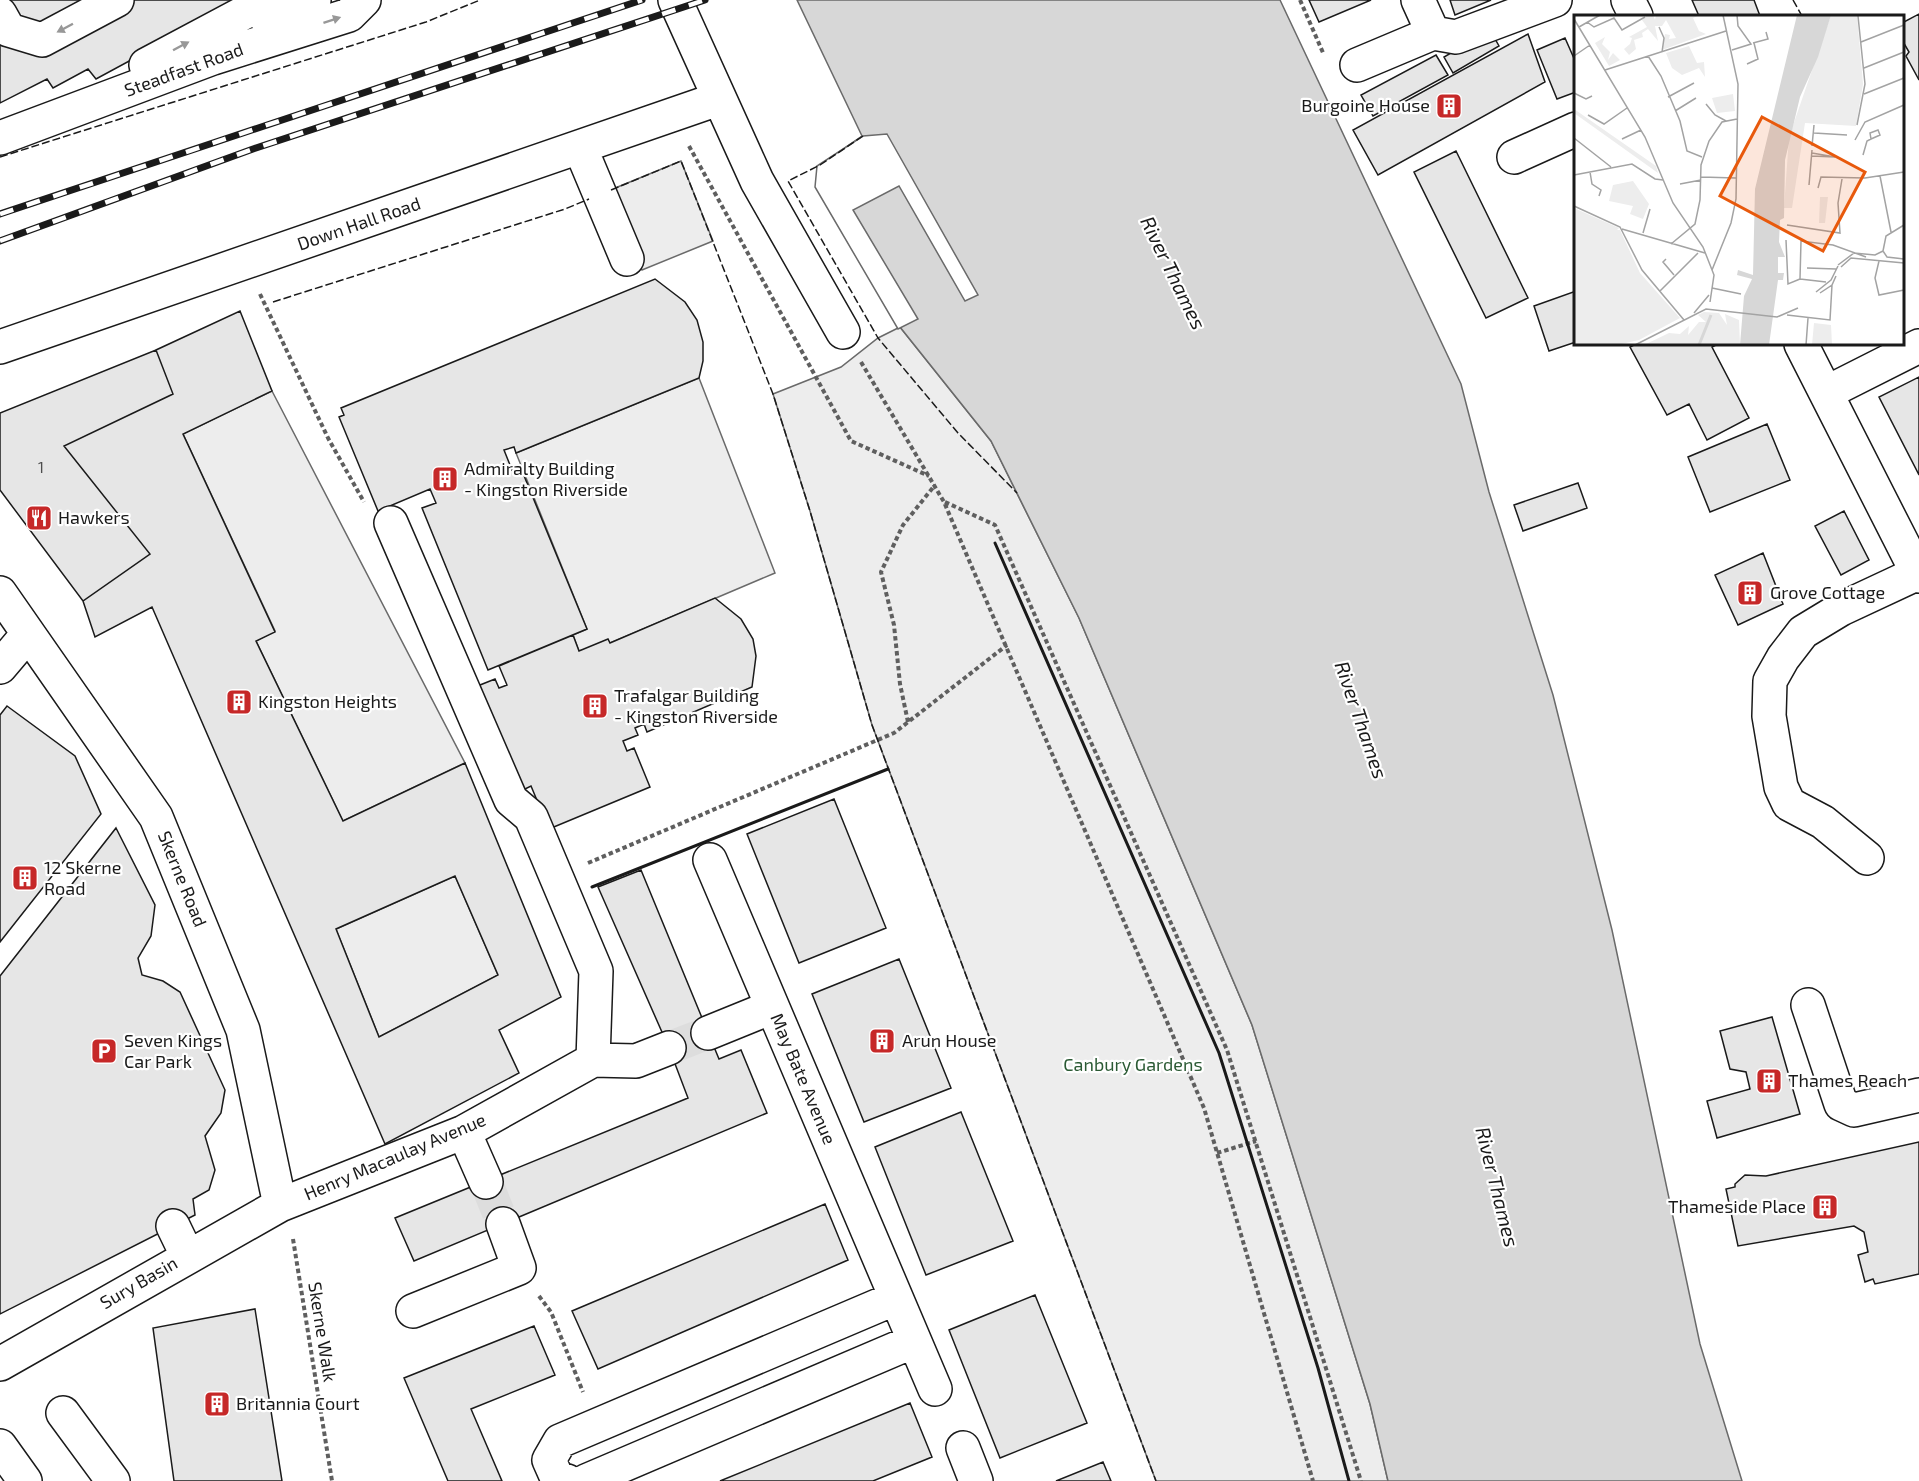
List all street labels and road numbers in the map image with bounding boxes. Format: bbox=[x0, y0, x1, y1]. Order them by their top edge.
street label: Steadfast Road bbox=[121, 37, 246, 101]
street label: Down Hall Road bbox=[294, 192, 423, 254]
street label: Skerne Road bbox=[154, 827, 212, 930]
street label: May Bate Avenue bbox=[766, 1010, 841, 1147]
street label: Henry Macaulay Avenue bbox=[300, 1108, 489, 1204]
street label: Sury Basin bbox=[96, 1251, 181, 1313]
street label: Skerne Walk bbox=[304, 1280, 342, 1383]

